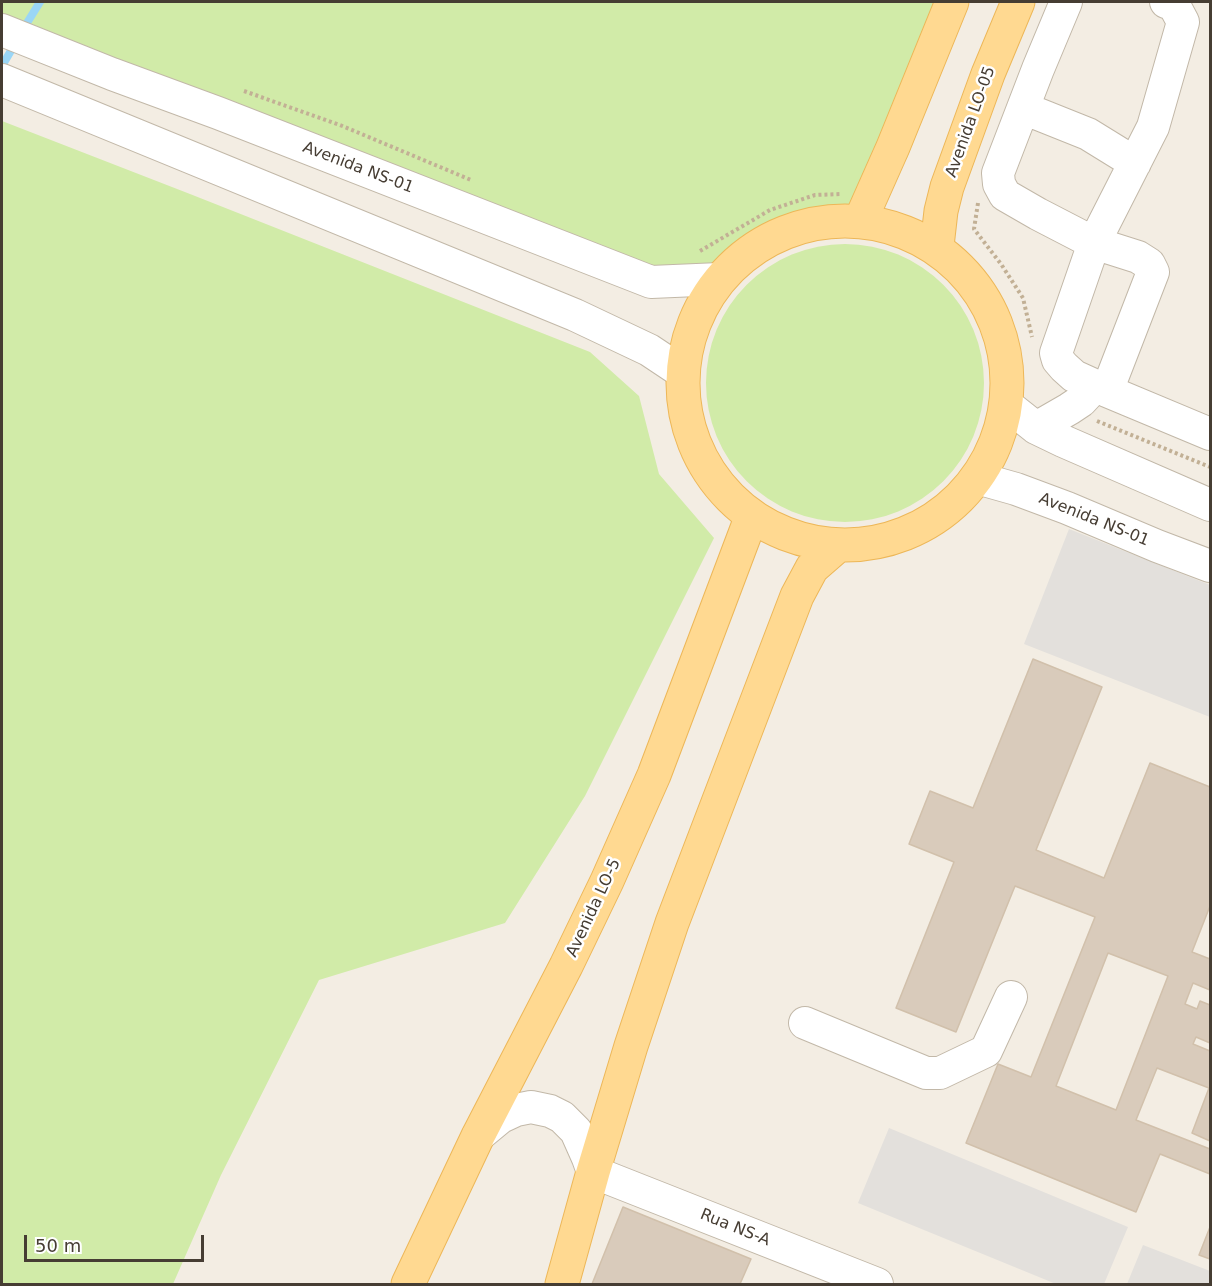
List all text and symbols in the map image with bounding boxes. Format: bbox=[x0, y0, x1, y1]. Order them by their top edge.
street label: Avenida LO-05 bbox=[942, 64, 1000, 180]
street label: Avenida NS-01 bbox=[300, 138, 416, 198]
street label: Avenida NS-01 bbox=[1036, 489, 1152, 551]
street label: Avenida LO-5 bbox=[563, 856, 625, 960]
street label: Rua NS-A bbox=[697, 1205, 773, 1251]
scale bar bbox=[27, 1223, 207, 1261]
text: 50 m bbox=[35, 1235, 81, 1256]

